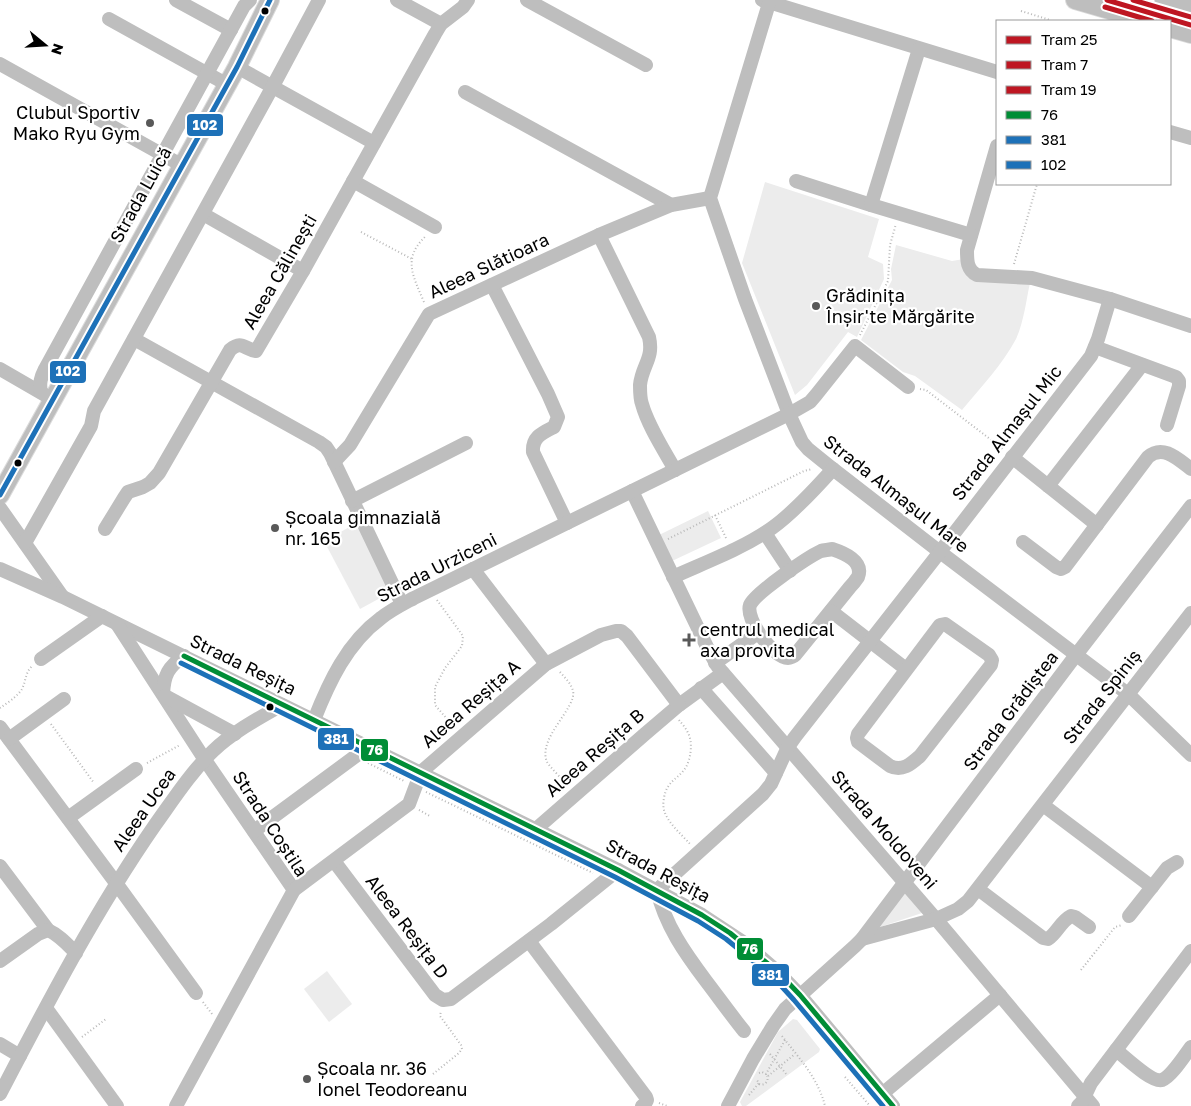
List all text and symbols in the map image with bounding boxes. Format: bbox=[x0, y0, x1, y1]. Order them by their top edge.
unlabelled marker bbox=[260, 6, 270, 16]
north arrow bbox=[20, 20, 70, 70]
legend bbox=[996, 20, 1171, 185]
text: Tram 25 bbox=[1041, 30, 1098, 48]
text: N bbox=[48, 41, 68, 57]
text: Tram 7 bbox=[1041, 55, 1088, 73]
text: Tram 19 bbox=[1041, 80, 1097, 98]
place label: Clubul Sportiv Mako Ryu Gym bbox=[13, 101, 140, 144]
text: 76 bbox=[1041, 105, 1058, 123]
line badge: 102 bbox=[186, 113, 224, 137]
text: 102 bbox=[193, 116, 218, 133]
marker: Clubul Sportiv Mako Ryu Gym bbox=[144, 117, 156, 129]
text: 381 bbox=[1041, 130, 1066, 148]
street label: Strada Luică bbox=[105, 143, 176, 247]
text: 102 bbox=[1041, 155, 1066, 173]
street label: Aleea Călinești bbox=[237, 210, 321, 333]
street label: Aleea Slătioara bbox=[425, 228, 552, 303]
place label: Grădinița Înșir'te Mărgărite bbox=[825, 284, 975, 327]
marker: Grădinița Înșir'te Mărgărite bbox=[810, 300, 822, 312]
line badge: 102 bbox=[49, 360, 87, 384]
street label: Strada Almașul Mic bbox=[947, 360, 1066, 504]
text: 102 bbox=[56, 362, 81, 379]
street label: Strada Almașul Mare bbox=[820, 430, 974, 557]
unlabelled marker bbox=[13, 458, 23, 468]
place label: Școala gimnazială nr. 165 bbox=[285, 506, 441, 549]
marker: Școala gimnazială nr. 165 bbox=[269, 522, 281, 534]
street label: Strada Urziceni bbox=[373, 527, 500, 607]
place label: centrul medical axa provita bbox=[700, 618, 835, 661]
street label: Strada Reșița bbox=[187, 629, 300, 699]
marker: centrul medical axa provita bbox=[682, 633, 696, 647]
street label: Strada Spiniș bbox=[1057, 645, 1145, 748]
street label: Strada Grădiștea bbox=[958, 646, 1062, 775]
street label: Aleea Reșița A bbox=[416, 654, 524, 752]
unlabelled marker bbox=[265, 702, 275, 712]
street label: Aleea Reșița B bbox=[540, 703, 648, 801]
line badge: 381 bbox=[317, 727, 355, 751]
text: 381 bbox=[324, 730, 348, 747]
line badge: 76 bbox=[360, 738, 389, 762]
text: 76 bbox=[367, 741, 383, 758]
street label: Aleea Ucea bbox=[107, 764, 180, 855]
street label: Strada Moldoveni bbox=[827, 765, 942, 893]
street label: Strada Coștila bbox=[228, 766, 313, 880]
street label: Strada Reșița bbox=[602, 833, 715, 907]
street label: Aleea Reșița D bbox=[362, 870, 454, 983]
line badge: 76 bbox=[736, 937, 764, 961]
text: 76 bbox=[742, 940, 758, 957]
line badge: 381 bbox=[751, 963, 790, 987]
text: 381 bbox=[758, 966, 782, 983]
place label: Școala nr. 36 Ionel Teodoreanu bbox=[317, 1057, 467, 1100]
marker: Școala nr. 36 Ionel Teodoreanu bbox=[301, 1073, 313, 1085]

